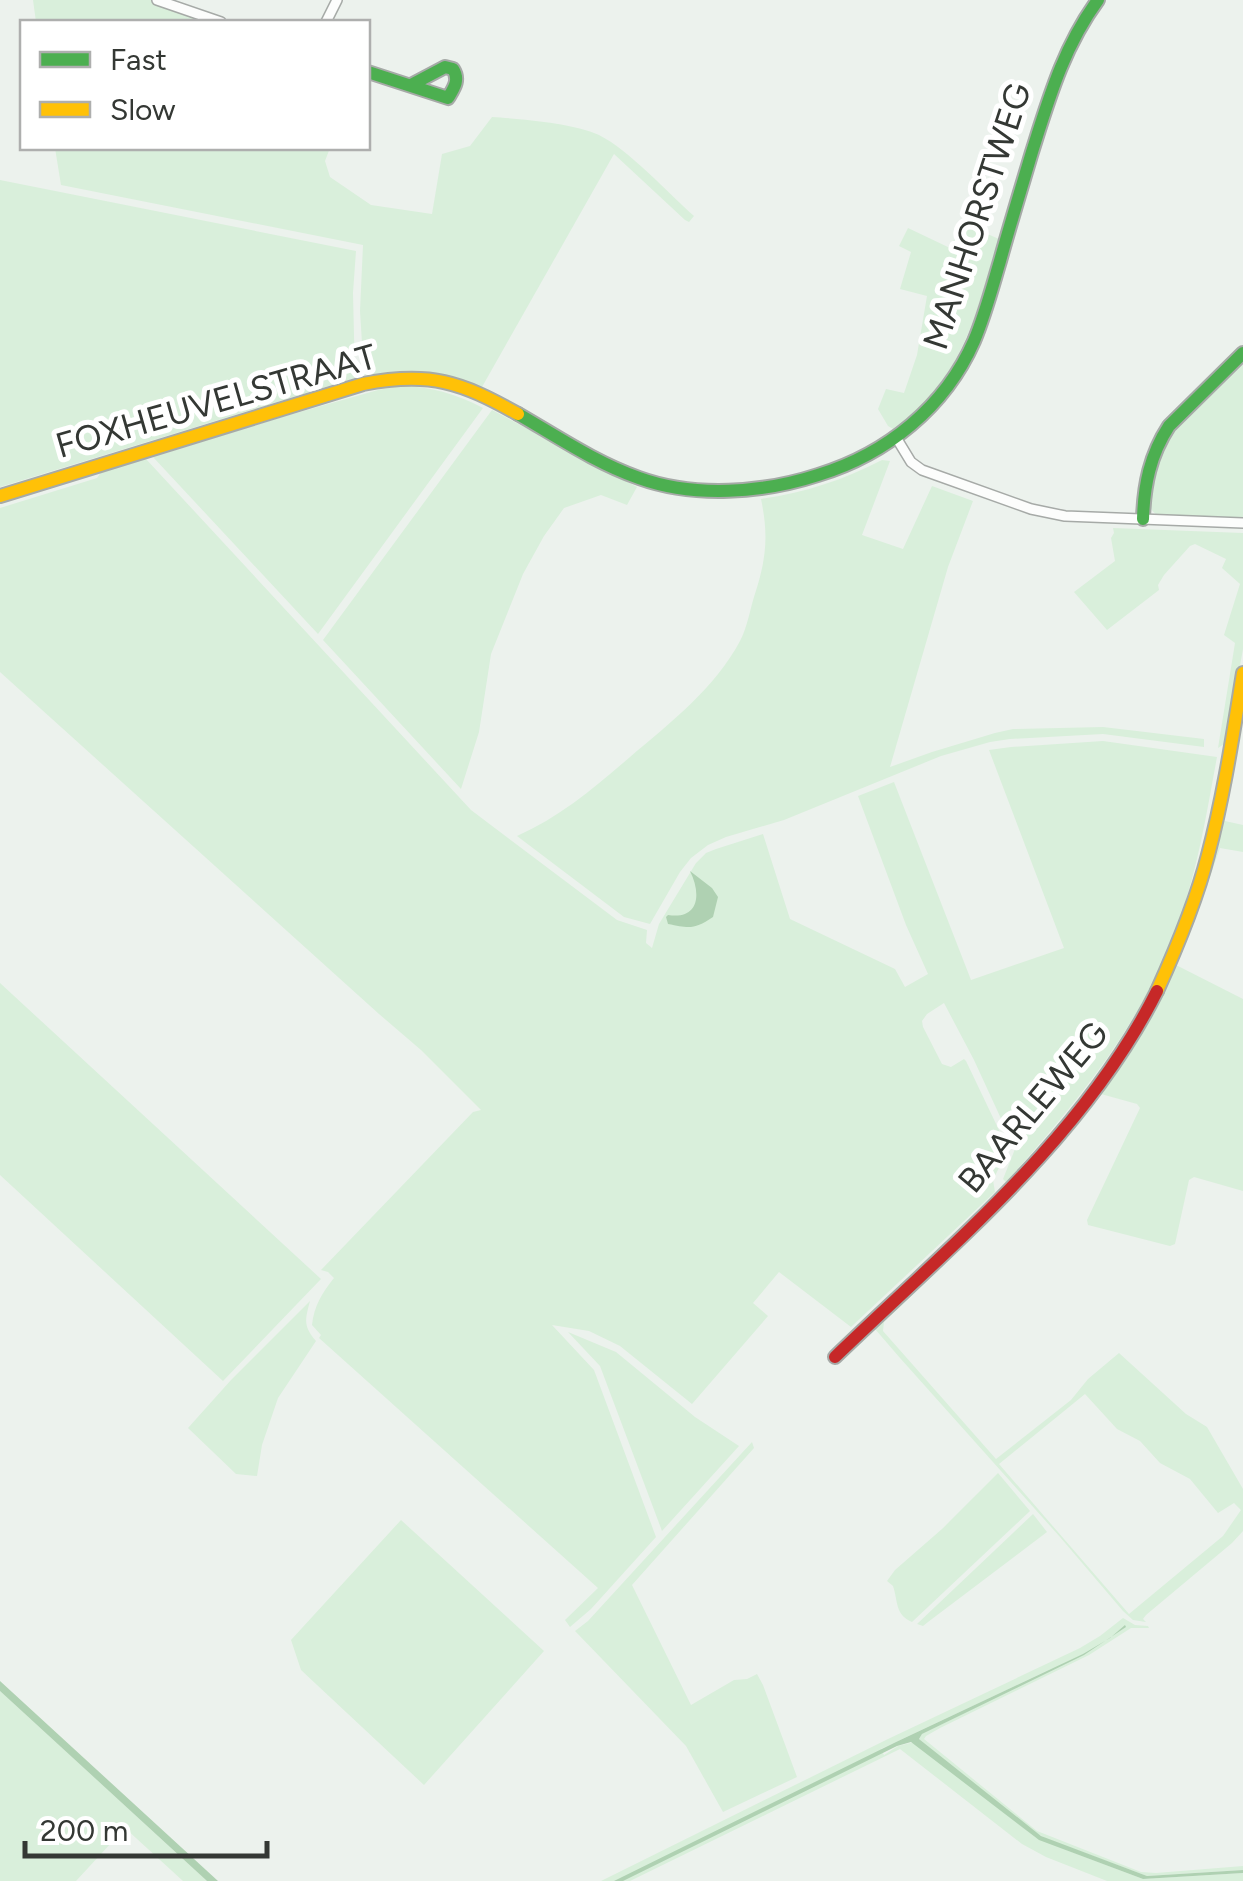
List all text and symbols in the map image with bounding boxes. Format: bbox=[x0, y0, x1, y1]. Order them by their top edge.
legend bbox=[20, 20, 370, 150]
text: Fast bbox=[110, 41, 167, 78]
street label: MANHORSTWEG bbox=[914, 78, 1040, 354]
text: Slow bbox=[110, 91, 176, 128]
street label: FOXHEUVELSTRAAT bbox=[51, 335, 381, 467]
street label: BAARLEWEG bbox=[949, 1013, 1117, 1201]
scale bar bbox=[25, 1796, 268, 1858]
text: 200 m bbox=[40, 1812, 128, 1849]

